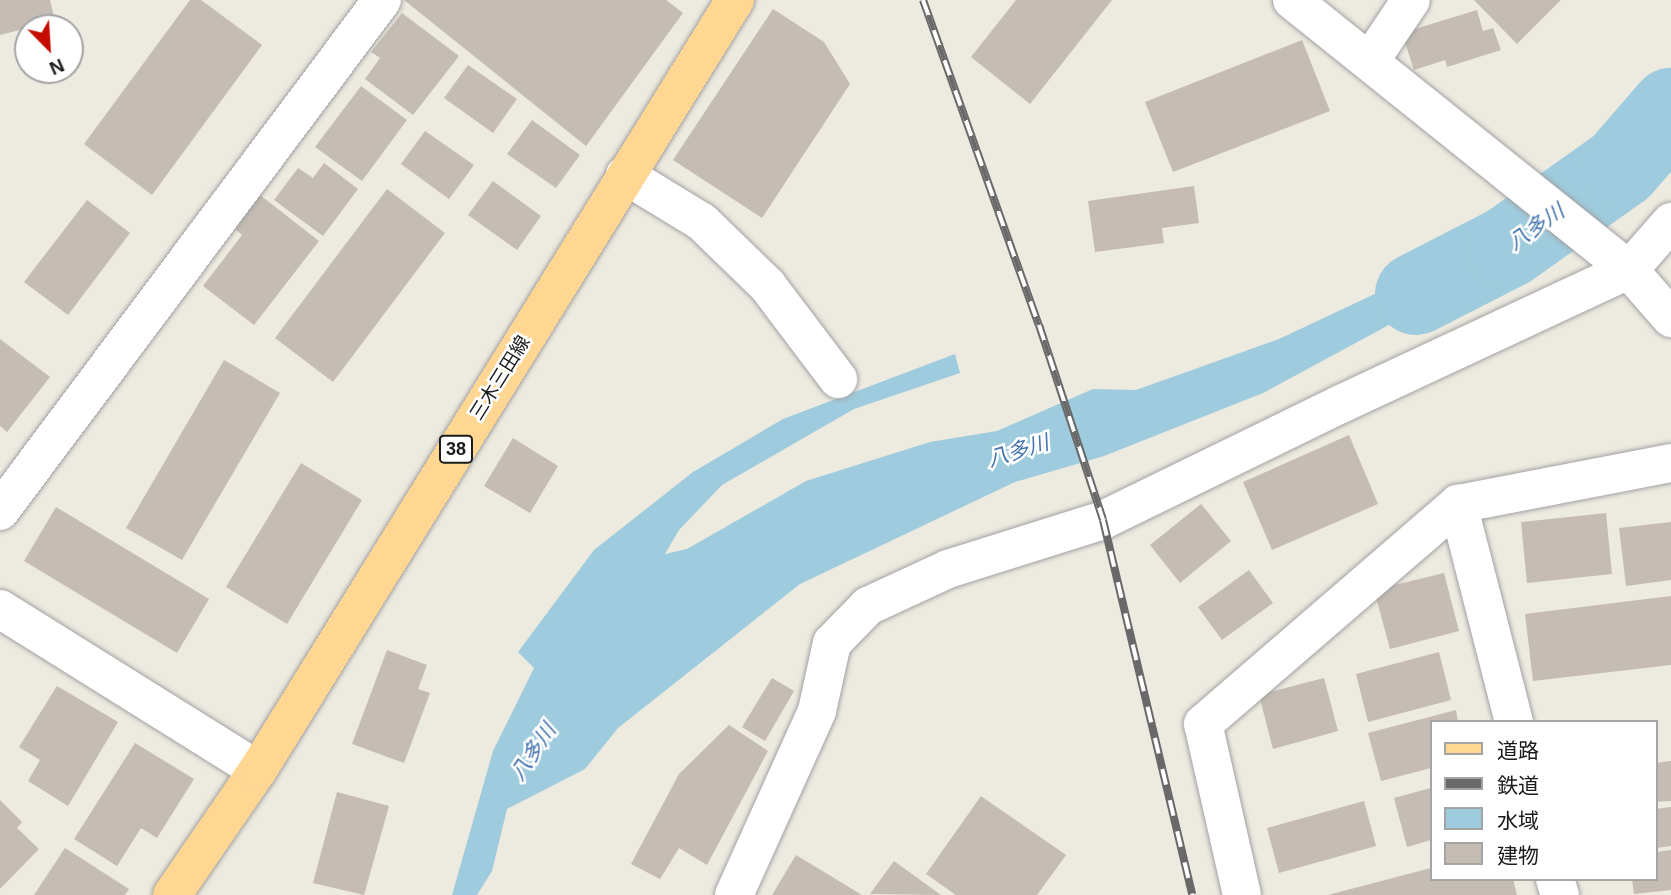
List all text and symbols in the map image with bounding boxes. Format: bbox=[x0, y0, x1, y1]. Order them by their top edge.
north arrow bbox=[14, 14, 84, 84]
text: N bbox=[46, 54, 67, 79]
water label: 八多川 bbox=[1503, 199, 1569, 255]
street label: 三木三田線 bbox=[465, 332, 535, 424]
water label: 八多川 bbox=[984, 430, 1052, 472]
road number: 38 bbox=[438, 434, 474, 463]
water label: 八多川 bbox=[505, 719, 561, 785]
legend bbox=[1430, 720, 1657, 881]
text: 道路 bbox=[1497, 739, 1539, 762]
text: 鉄道 bbox=[1497, 774, 1539, 797]
text: 水域 bbox=[1497, 809, 1539, 832]
text: 建物 bbox=[1497, 844, 1539, 867]

